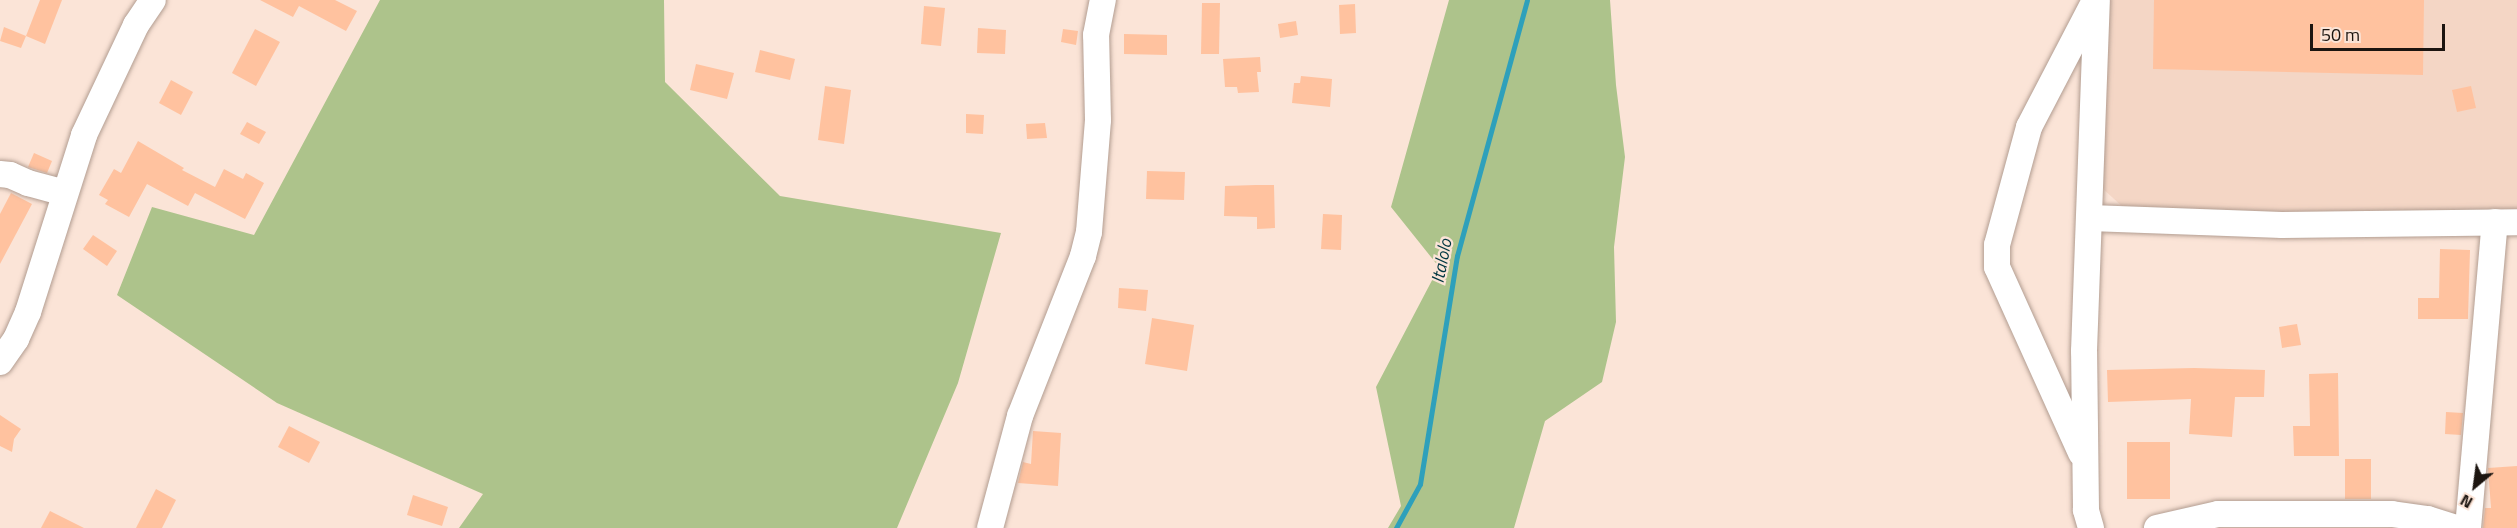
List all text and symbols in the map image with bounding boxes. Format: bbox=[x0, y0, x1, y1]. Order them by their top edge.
scale bar bbox=[2313, 12, 2448, 50]
text: 50 m bbox=[2321, 21, 2360, 48]
water label: Italolo bbox=[1427, 237, 1457, 285]
north arrow bbox=[2445, 456, 2505, 516]
text: N bbox=[2456, 489, 2477, 515]

